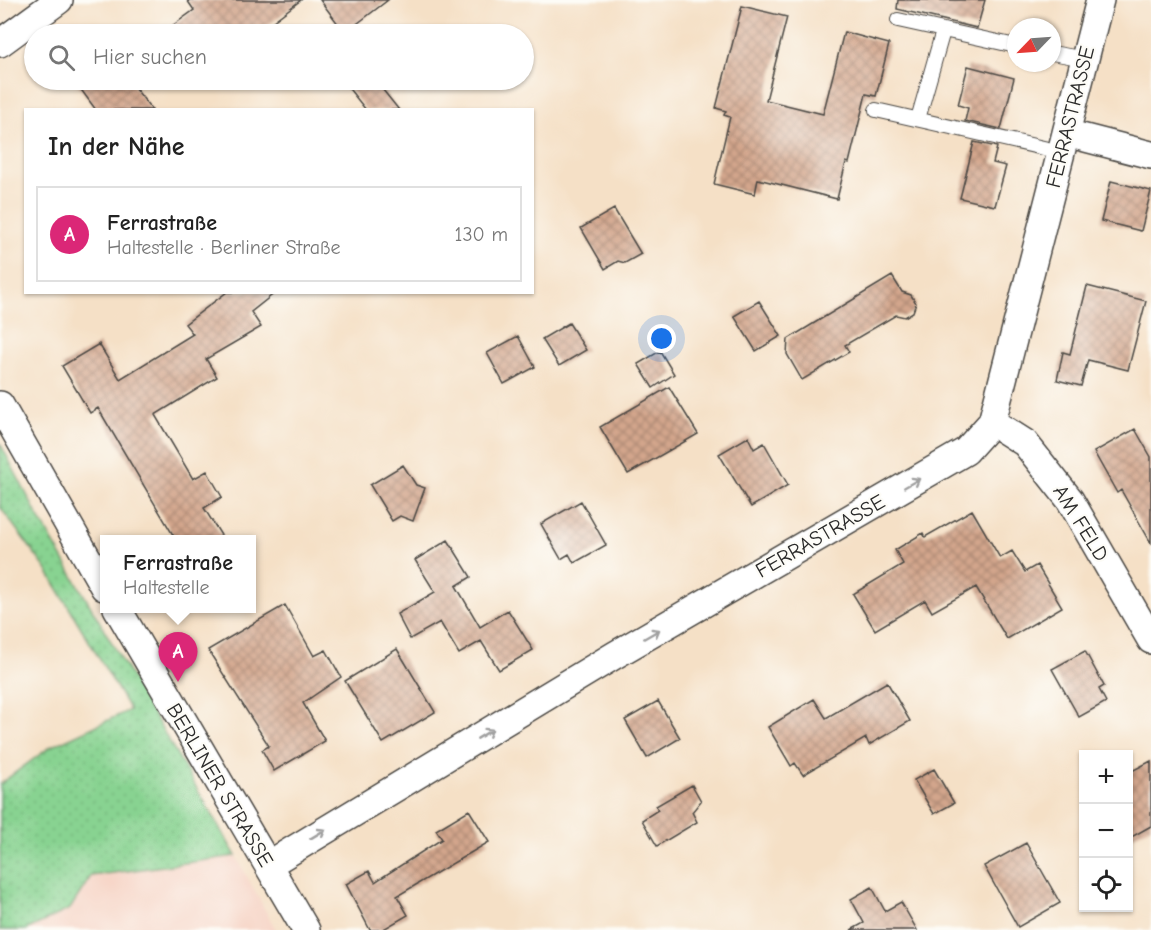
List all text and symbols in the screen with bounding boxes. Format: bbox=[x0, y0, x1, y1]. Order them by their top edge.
north arrow bbox=[1007, 18, 1061, 72]
search box bbox=[24, 24, 534, 90]
icon: search bbox=[45, 41, 78, 74]
text: Hier suchen bbox=[93, 44, 207, 70]
street label: FERRASTRASSE bbox=[1041, 44, 1099, 190]
text: In der Nähe bbox=[48, 132, 185, 162]
text: Ferrastraße bbox=[107, 210, 217, 236]
text: A bbox=[64, 223, 75, 246]
text: 130 m bbox=[455, 223, 508, 246]
text: Haltestelle · Berliner Straße bbox=[107, 236, 341, 259]
your location bbox=[647, 324, 676, 353]
one-way arrow bbox=[903, 476, 920, 488]
street label: AM FELD bbox=[1048, 480, 1114, 566]
street label: FERRASTRASSE bbox=[751, 489, 889, 583]
popup bbox=[100, 535, 256, 613]
text: Ferrastraße bbox=[123, 550, 233, 576]
text: Haltestelle bbox=[123, 576, 210, 599]
one-way arrow bbox=[643, 628, 661, 639]
pin: A bbox=[158, 632, 198, 682]
street label: BERLINER STRASSE bbox=[162, 699, 278, 871]
one-way arrow bbox=[476, 727, 493, 739]
map controls bbox=[1079, 750, 1133, 912]
button: + bbox=[1079, 750, 1133, 804]
button: − bbox=[1079, 804, 1133, 858]
one-way arrow bbox=[309, 828, 326, 840]
button: locate bbox=[1079, 858, 1133, 912]

